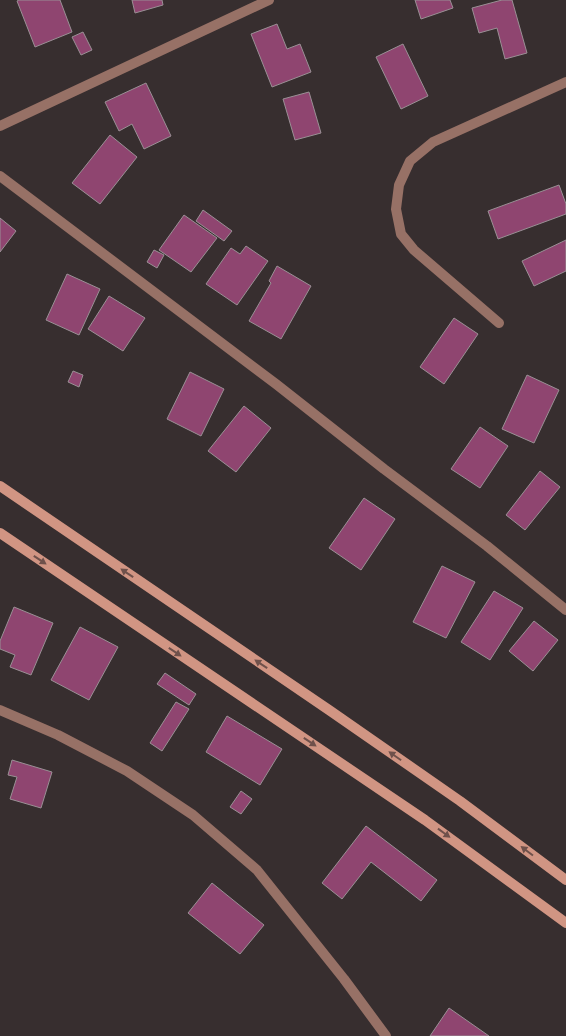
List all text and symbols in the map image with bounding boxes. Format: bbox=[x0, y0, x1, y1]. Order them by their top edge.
one-way arrow bbox=[34, 556, 47, 565]
one-way arrow bbox=[120, 568, 133, 578]
one-way arrow bbox=[168, 647, 182, 656]
one-way arrow bbox=[254, 659, 268, 669]
one-way arrow bbox=[303, 737, 317, 747]
one-way arrow bbox=[388, 751, 402, 761]
one-way arrow bbox=[437, 828, 451, 838]
one-way arrow bbox=[520, 846, 534, 856]

